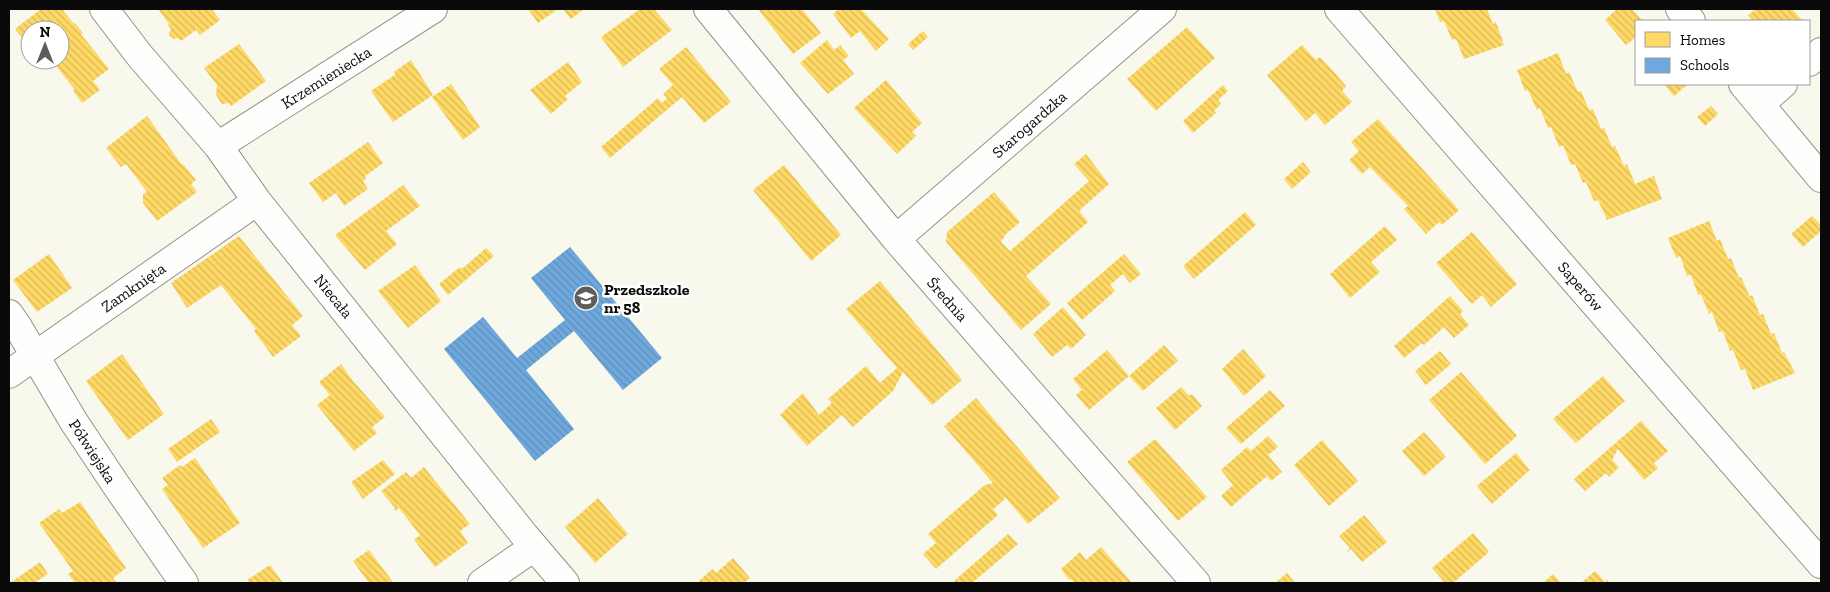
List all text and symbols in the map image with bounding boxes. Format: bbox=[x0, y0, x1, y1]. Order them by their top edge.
north arrow bbox=[20, 20, 70, 70]
legend bbox=[1635, 20, 1810, 85]
text: N bbox=[40, 24, 51, 41]
text: Homes bbox=[1680, 31, 1725, 49]
street label: Krzemieniecka bbox=[278, 42, 375, 113]
text: Schools bbox=[1680, 56, 1729, 74]
street label: Starogardzka bbox=[988, 87, 1071, 162]
street label: Zamknięta bbox=[98, 258, 169, 316]
street label: Saperów bbox=[1554, 258, 1608, 316]
street label: Niecała bbox=[310, 271, 357, 322]
street label: Średnia bbox=[923, 273, 972, 326]
place label: Przedszkole nr 58 bbox=[604, 280, 690, 317]
school or university icon: Przedszkole nr 58 bbox=[573, 285, 599, 311]
street label: Półwiejska bbox=[65, 416, 120, 487]

